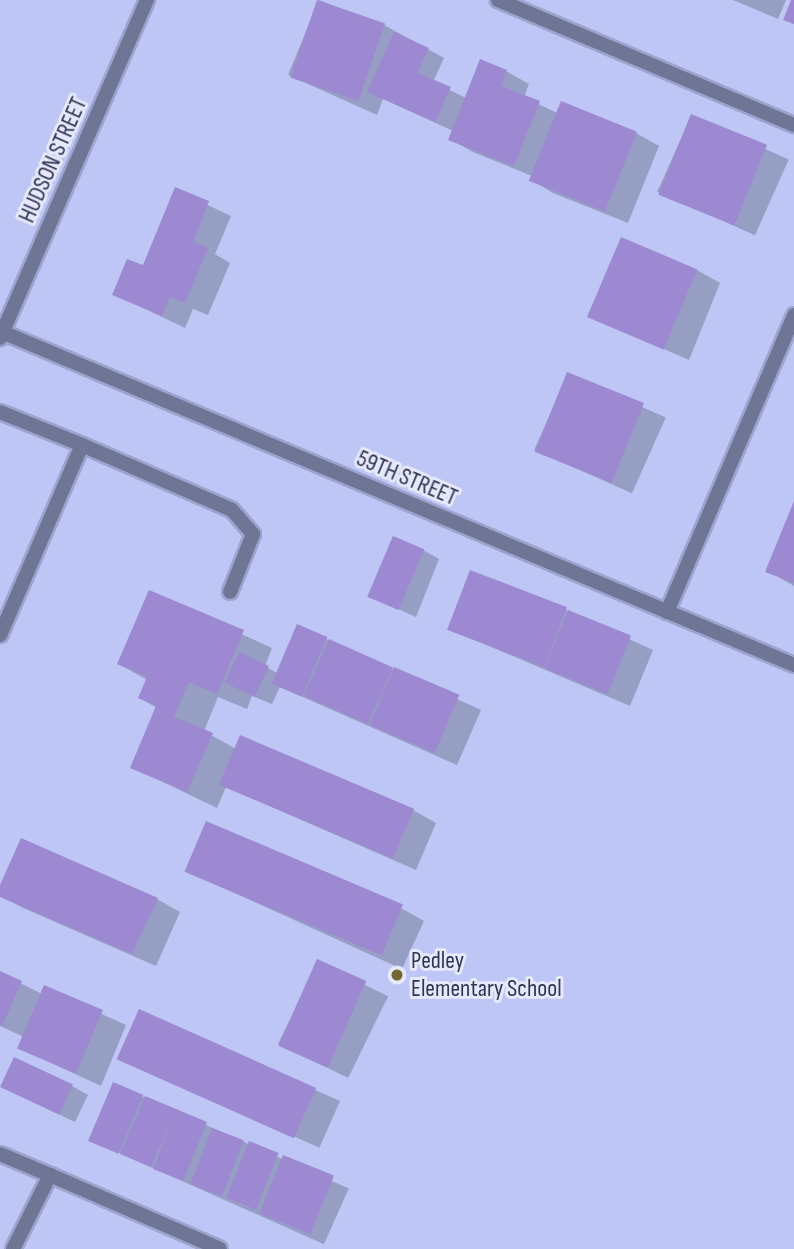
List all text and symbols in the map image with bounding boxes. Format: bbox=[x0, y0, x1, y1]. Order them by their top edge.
street label: HUDSON STREET bbox=[13, 93, 93, 227]
street label: 59TH STREET bbox=[352, 444, 462, 512]
place label: Pedley Elementary School bbox=[411, 947, 562, 1003]
marker: Pedley Elementary School bbox=[389, 967, 405, 983]

